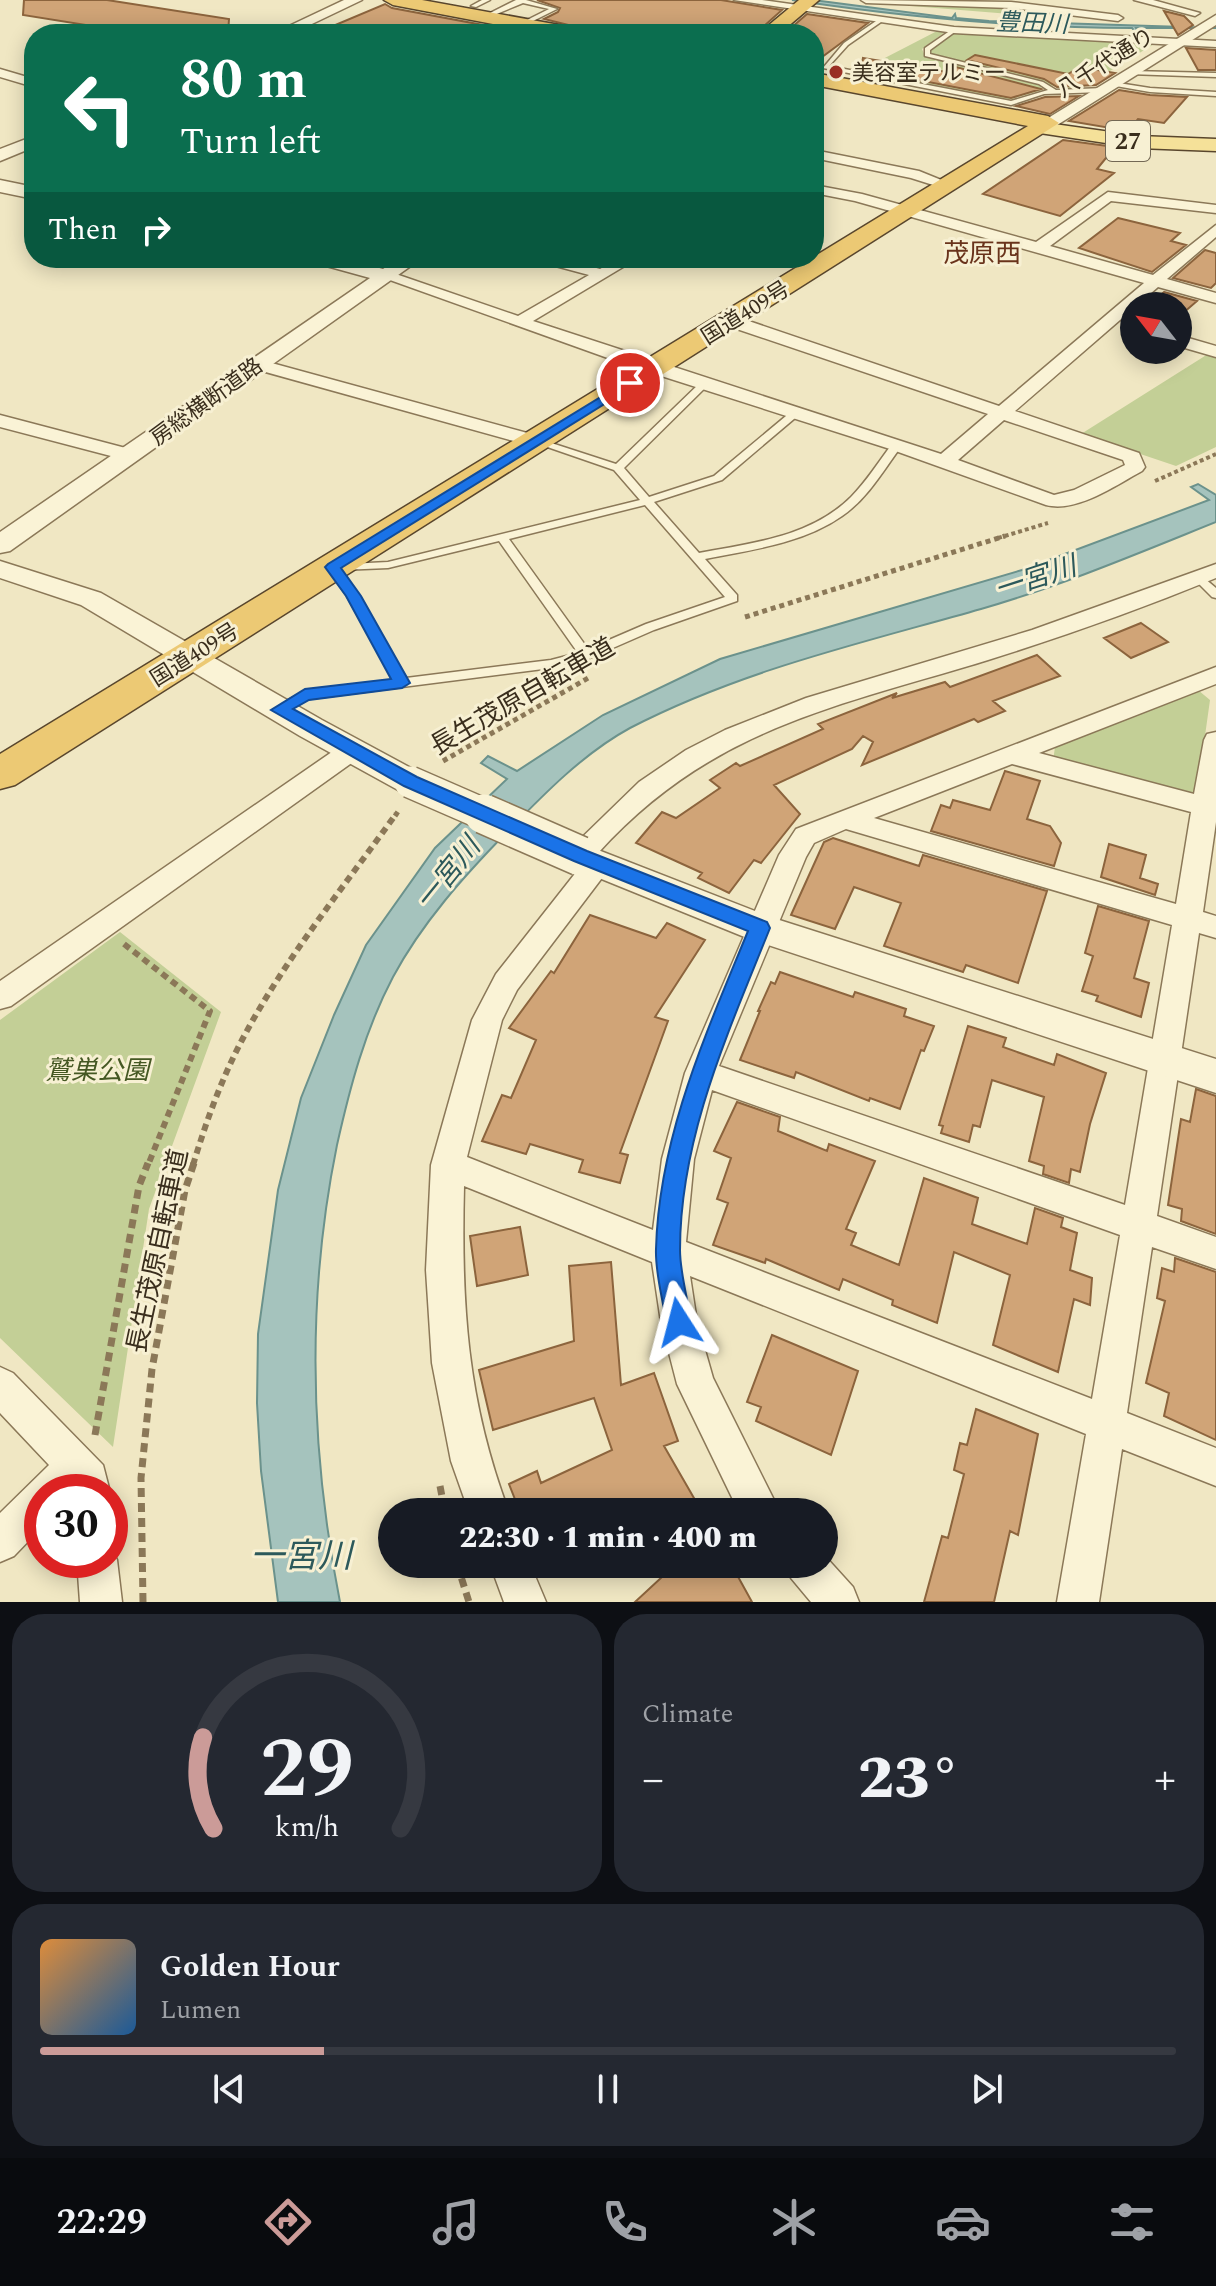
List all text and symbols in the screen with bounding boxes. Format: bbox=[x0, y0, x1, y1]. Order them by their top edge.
water label: 豊田川 bbox=[995, 5, 1072, 43]
street label: 八千代通り bbox=[1050, 20, 1161, 106]
text: 80 m bbox=[180, 38, 307, 123]
icon: left bbox=[48, 56, 152, 160]
place label: 美容室テルミー bbox=[852, 57, 1006, 90]
marker: 美容室テルミー bbox=[827, 63, 845, 81]
text: Turn left bbox=[180, 115, 321, 170]
road number: 27 bbox=[1106, 121, 1150, 161]
text: Then bbox=[48, 207, 118, 253]
icon: right bbox=[134, 208, 178, 252]
district label: 茂原西 bbox=[943, 234, 1021, 274]
street label: 国道409号 bbox=[695, 273, 797, 354]
north arrow bbox=[1120, 292, 1192, 364]
map controls bbox=[1120, 292, 1192, 364]
pin bbox=[596, 349, 664, 417]
street label: 房総横断道路 bbox=[144, 350, 270, 454]
icon: arrive bbox=[608, 361, 652, 405]
water label: 一宮川 bbox=[989, 544, 1085, 612]
street label: 国道409号 bbox=[144, 615, 246, 696]
street label: 長生茂原自転車道 bbox=[422, 628, 623, 766]
water label: 一宮川 bbox=[405, 825, 493, 920]
park label: 鷲巣公園 bbox=[45, 1051, 153, 1091]
street label: 長生茂原自転車道 bbox=[117, 1145, 199, 1357]
position arrow bbox=[637, 1280, 721, 1364]
speed limit sign: 30 bbox=[24, 1474, 128, 1578]
text: 22:30 · 1 min · 400 m bbox=[459, 1515, 757, 1561]
water label: 一宮川 bbox=[250, 1531, 355, 1583]
text: Climate bbox=[642, 1694, 733, 1734]
text: 29 bbox=[260, 1707, 354, 1834]
text: 23° bbox=[858, 1733, 960, 1825]
text: − bbox=[642, 1746, 664, 1813]
text: + bbox=[1154, 1746, 1176, 1813]
text: km/h bbox=[275, 1806, 339, 1849]
text: Golden Hour bbox=[160, 1944, 340, 1990]
text: Lumen bbox=[160, 1990, 241, 2030]
icon: previous bbox=[207, 2067, 251, 2111]
icon: pause bbox=[586, 2067, 630, 2111]
icon: next bbox=[965, 2067, 1009, 2111]
icon: directions bbox=[260, 2194, 316, 2250]
icon: music bbox=[428, 2194, 484, 2250]
icon: phone bbox=[597, 2194, 653, 2250]
icon: climate bbox=[766, 2194, 822, 2250]
icon: car bbox=[935, 2194, 991, 2250]
icon: filters bbox=[1104, 2194, 1160, 2250]
text: 22:29 bbox=[56, 2195, 147, 2250]

